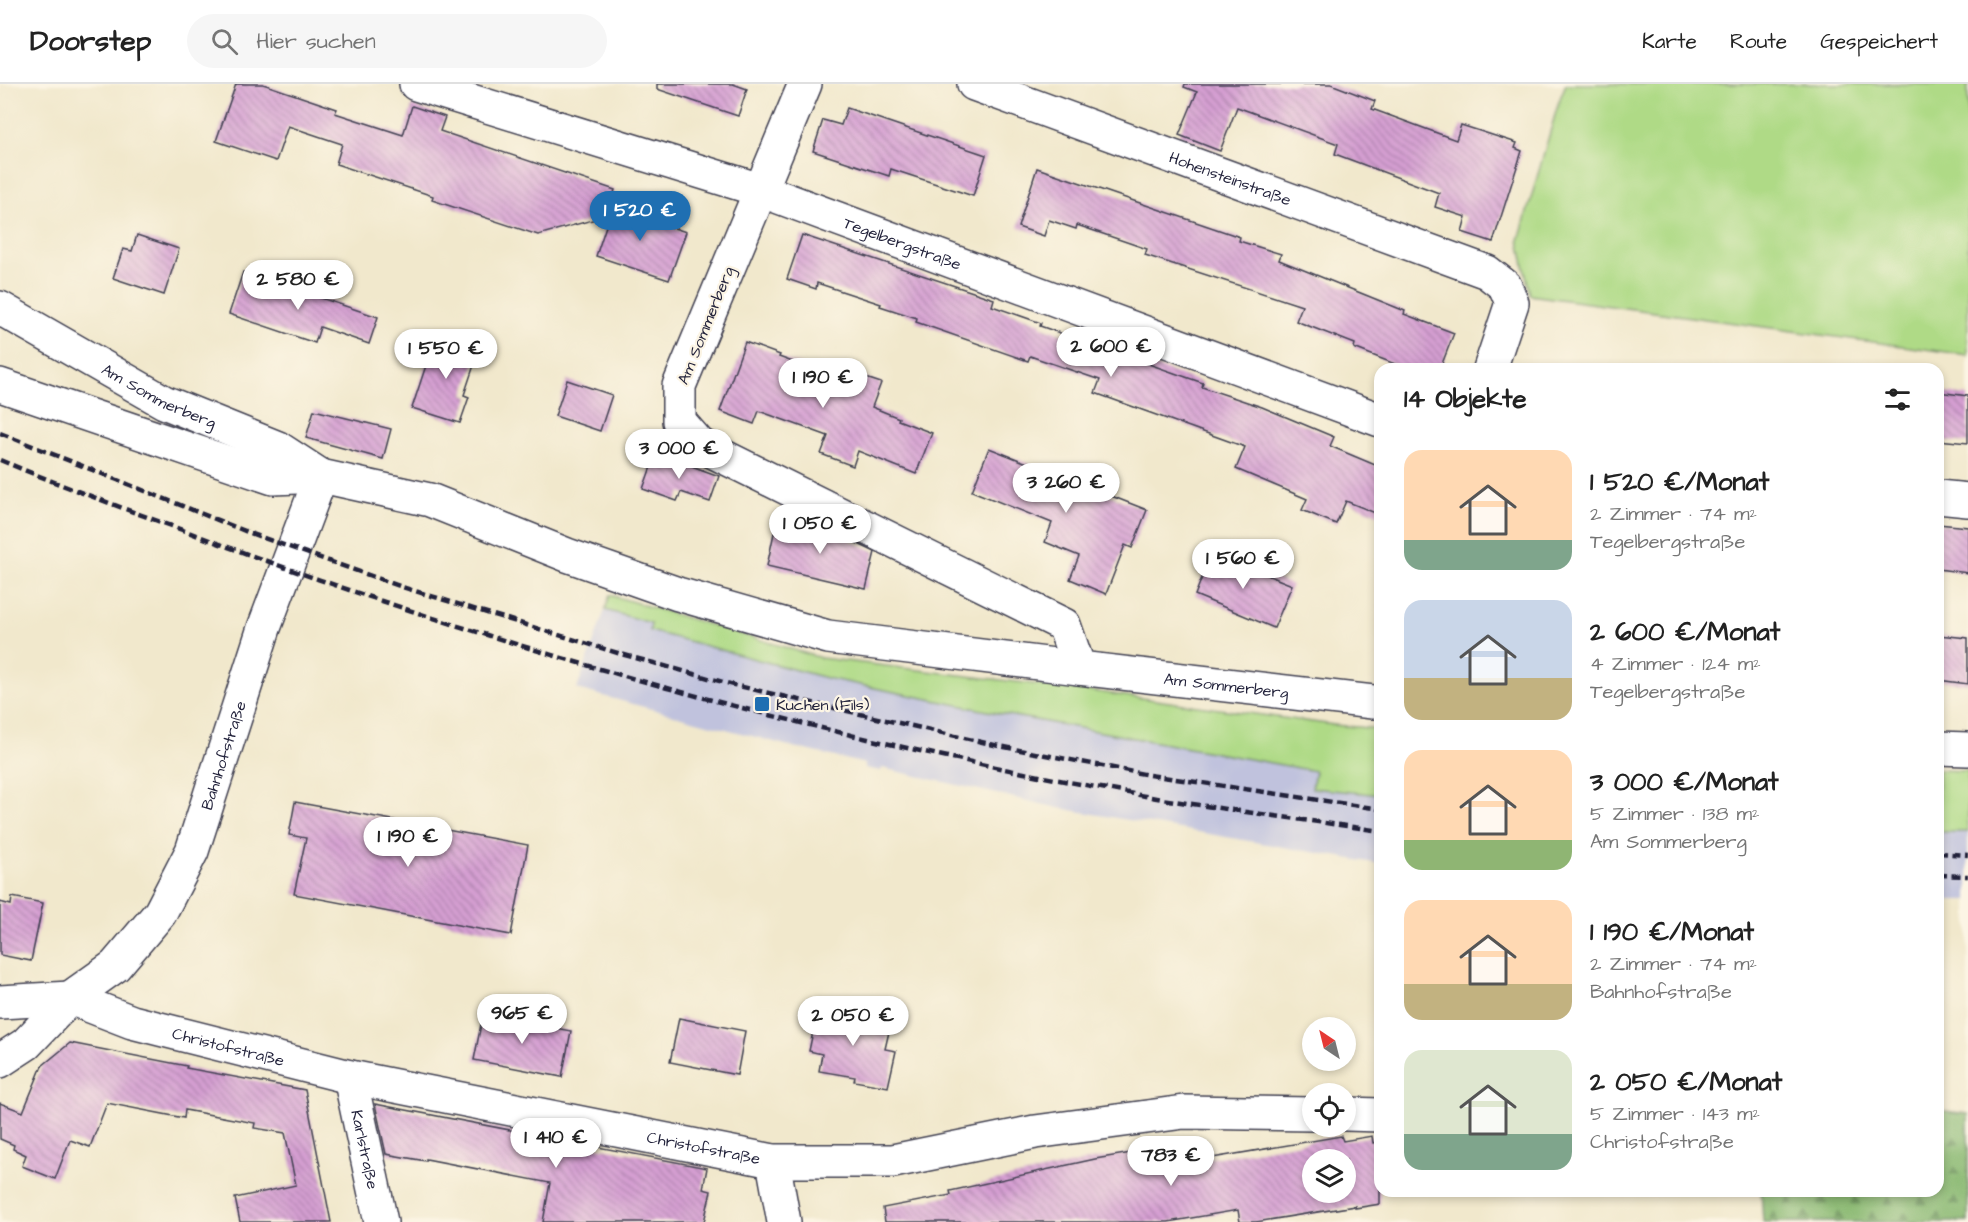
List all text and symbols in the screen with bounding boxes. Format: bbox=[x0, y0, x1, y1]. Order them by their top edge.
search box bbox=[187, 14, 607, 68]
text: Doorstep bbox=[30, 22, 151, 61]
icon: search bbox=[208, 25, 241, 58]
text: Hier suchen bbox=[256, 26, 376, 57]
text: Karte bbox=[1642, 27, 1697, 56]
text: Route bbox=[1730, 27, 1787, 56]
text: Gespeichert bbox=[1820, 27, 1938, 56]
street label: Hohensteinstraße bbox=[1166, 146, 1294, 211]
pin: 1 520 € bbox=[585, 191, 695, 242]
text: 1 520 € bbox=[604, 196, 676, 224]
street label: Tegelbergstraße bbox=[840, 212, 965, 276]
pin: 2 580 € bbox=[243, 260, 353, 311]
street label: Am Sommerberg bbox=[672, 263, 741, 388]
text: 2 580 € bbox=[256, 265, 340, 293]
pin: 2 600 € bbox=[1056, 327, 1166, 378]
pin: 1 550 € bbox=[391, 329, 501, 380]
text: 2 600 € bbox=[1070, 332, 1152, 360]
text: 1 550 € bbox=[408, 334, 484, 362]
pin: 1 190 € bbox=[768, 358, 878, 409]
street label: Am Sommerberg bbox=[97, 359, 219, 435]
text: 1 190 € bbox=[792, 363, 854, 391]
text: 14 Objekte bbox=[1404, 381, 1527, 417]
icon: filters bbox=[1881, 383, 1914, 416]
pin: 3 000 € bbox=[624, 429, 734, 480]
text: 3 000 € bbox=[639, 434, 719, 462]
pin: 3 260 € bbox=[1011, 463, 1121, 514]
text: 1 520 €/Monat bbox=[1590, 464, 1769, 500]
text: 3 260 € bbox=[1027, 468, 1105, 496]
icon: home bbox=[1452, 474, 1524, 546]
text: 2 Zimmer · 74 m² bbox=[1590, 500, 1757, 528]
pin: 1 050 € bbox=[765, 504, 875, 555]
text: 1 050 € bbox=[783, 509, 857, 537]
text: Tegelbergstraße bbox=[1590, 528, 1745, 556]
pin: 1 560 € bbox=[1188, 539, 1298, 590]
text: 1 560 € bbox=[1206, 544, 1280, 572]
text: 2 600 €/Monat bbox=[1590, 614, 1780, 650]
icon: home bbox=[1452, 624, 1524, 696]
text: 4 Zimmer · 124 m² bbox=[1590, 650, 1761, 678]
street label: Am Sommerberg bbox=[1163, 668, 1290, 705]
text: Tegelbergstraße bbox=[1590, 678, 1745, 706]
place label: Kuchen (Fils) bbox=[776, 694, 870, 716]
marker: Kuchen (Fils) bbox=[753, 695, 771, 713]
street label: Bahnhofstraße bbox=[196, 698, 252, 813]
text: 3 000 €/Monat bbox=[1590, 764, 1779, 800]
icon: home bbox=[1452, 774, 1524, 846]
text: 5 Zimmer · 138 m² bbox=[1590, 800, 1759, 828]
pin: 1 190 € bbox=[353, 817, 463, 868]
text: 1 190 € bbox=[377, 822, 439, 850]
text: Am Sommerberg bbox=[1590, 828, 1747, 856]
text: 1 190 €/Monat bbox=[1590, 914, 1754, 950]
icon: home bbox=[1452, 924, 1524, 996]
text: 2 Zimmer · 74 m² bbox=[1590, 950, 1757, 978]
text: Bahnhofstraße bbox=[1590, 978, 1732, 1006]
pin: 965 € bbox=[480, 994, 564, 1045]
pin: 2 050 € bbox=[798, 996, 908, 1047]
text: 965 € bbox=[491, 999, 553, 1027]
text: 2 050 € bbox=[812, 1001, 894, 1029]
north arrow bbox=[1302, 1017, 1356, 1071]
map controls bbox=[1302, 1017, 1356, 1203]
street label: Christofstraße bbox=[170, 1023, 287, 1072]
text: 2 050 €/Monat bbox=[1590, 1064, 1782, 1100]
icon: home bbox=[1452, 1074, 1524, 1146]
button: locate bbox=[1302, 1083, 1356, 1137]
text: 5 Zimmer · 143 m² bbox=[1590, 1100, 1760, 1128]
street label: Karlstraße bbox=[345, 1108, 384, 1192]
pin: 1 410 € bbox=[501, 1118, 611, 1169]
text: 1 410 € bbox=[524, 1123, 588, 1151]
street label: Christofstraße bbox=[645, 1126, 762, 1170]
text: Christofstraße bbox=[1590, 1128, 1734, 1156]
pin: 783 € bbox=[1129, 1136, 1213, 1187]
text: 783 € bbox=[1141, 1141, 1201, 1169]
button: layers bbox=[1302, 1149, 1356, 1203]

